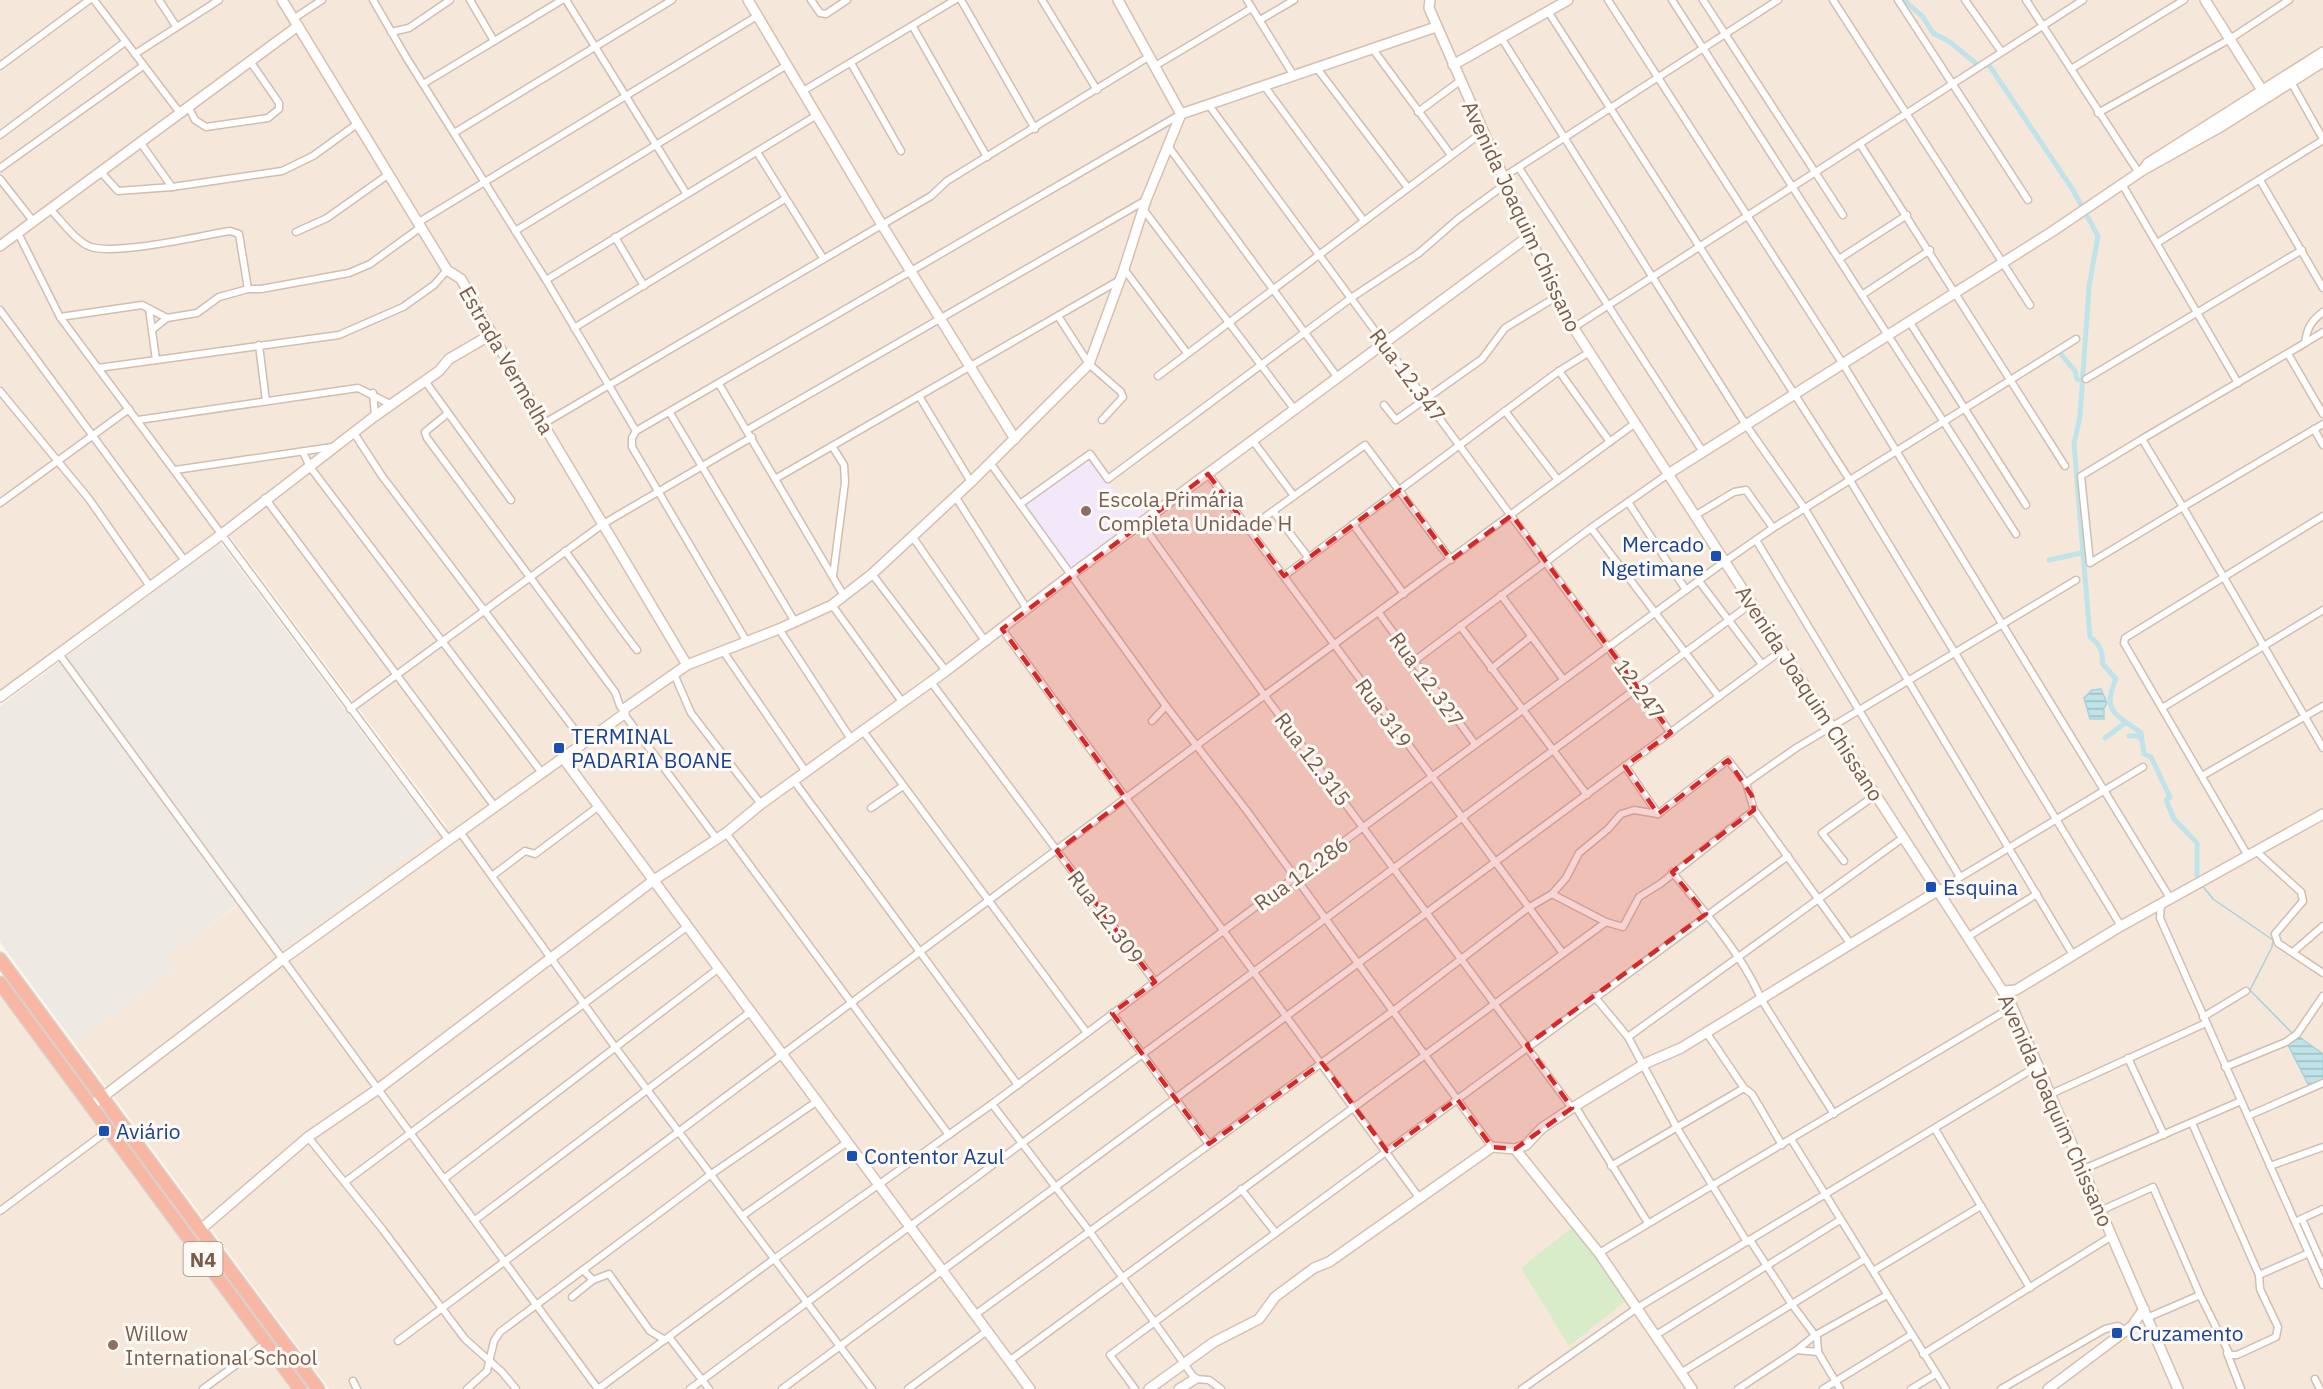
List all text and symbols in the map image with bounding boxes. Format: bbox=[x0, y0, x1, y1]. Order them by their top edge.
street label: Avenida Joaquim Chissano bbox=[1456, 96, 1588, 336]
street label: Estrada Vermelha bbox=[453, 281, 561, 439]
street label: Rua 12.347 bbox=[1364, 323, 1452, 427]
place label: Escola Primária Completa Unidade H bbox=[1098, 485, 1292, 537]
marker: Escola Primária Completa Unidade H bbox=[1079, 504, 1093, 518]
place label: Mercado Ngetimane bbox=[1601, 530, 1704, 582]
marker: Mercado Ngetimane bbox=[1709, 549, 1723, 563]
street label: Avenida Joaquim Chissano bbox=[1730, 580, 1890, 806]
street label: Rua 12.327 bbox=[1383, 626, 1471, 732]
street label: 12.247 bbox=[1608, 653, 1672, 725]
street label: Rua 319 bbox=[1349, 673, 1419, 753]
street label: Rua 12.315 bbox=[1269, 707, 1357, 811]
place label: TERMINAL PADARIA BOANE bbox=[571, 722, 733, 774]
marker: TERMINAL PADARIA BOANE bbox=[552, 741, 566, 755]
street label: Rua 12.286 bbox=[1248, 829, 1354, 917]
street label: Rua 12.309 bbox=[1062, 865, 1150, 969]
place label: Esquina bbox=[1943, 873, 2018, 901]
marker: Esquina bbox=[1924, 880, 1938, 894]
street label: Avenida Joaquim Chissano bbox=[1992, 989, 2120, 1231]
place label: Aviário bbox=[116, 1117, 181, 1145]
marker: Aviário bbox=[97, 1124, 111, 1138]
place label: Contentor Azul bbox=[864, 1142, 1005, 1170]
marker: Contentor Azul bbox=[845, 1149, 859, 1163]
road number: N4 bbox=[184, 1242, 222, 1276]
place label: Willow International School bbox=[125, 1319, 317, 1371]
place label: Cruzamento bbox=[2129, 1319, 2243, 1347]
marker: Cruzamento bbox=[2110, 1326, 2124, 1340]
marker: Willow International School bbox=[106, 1338, 120, 1352]

